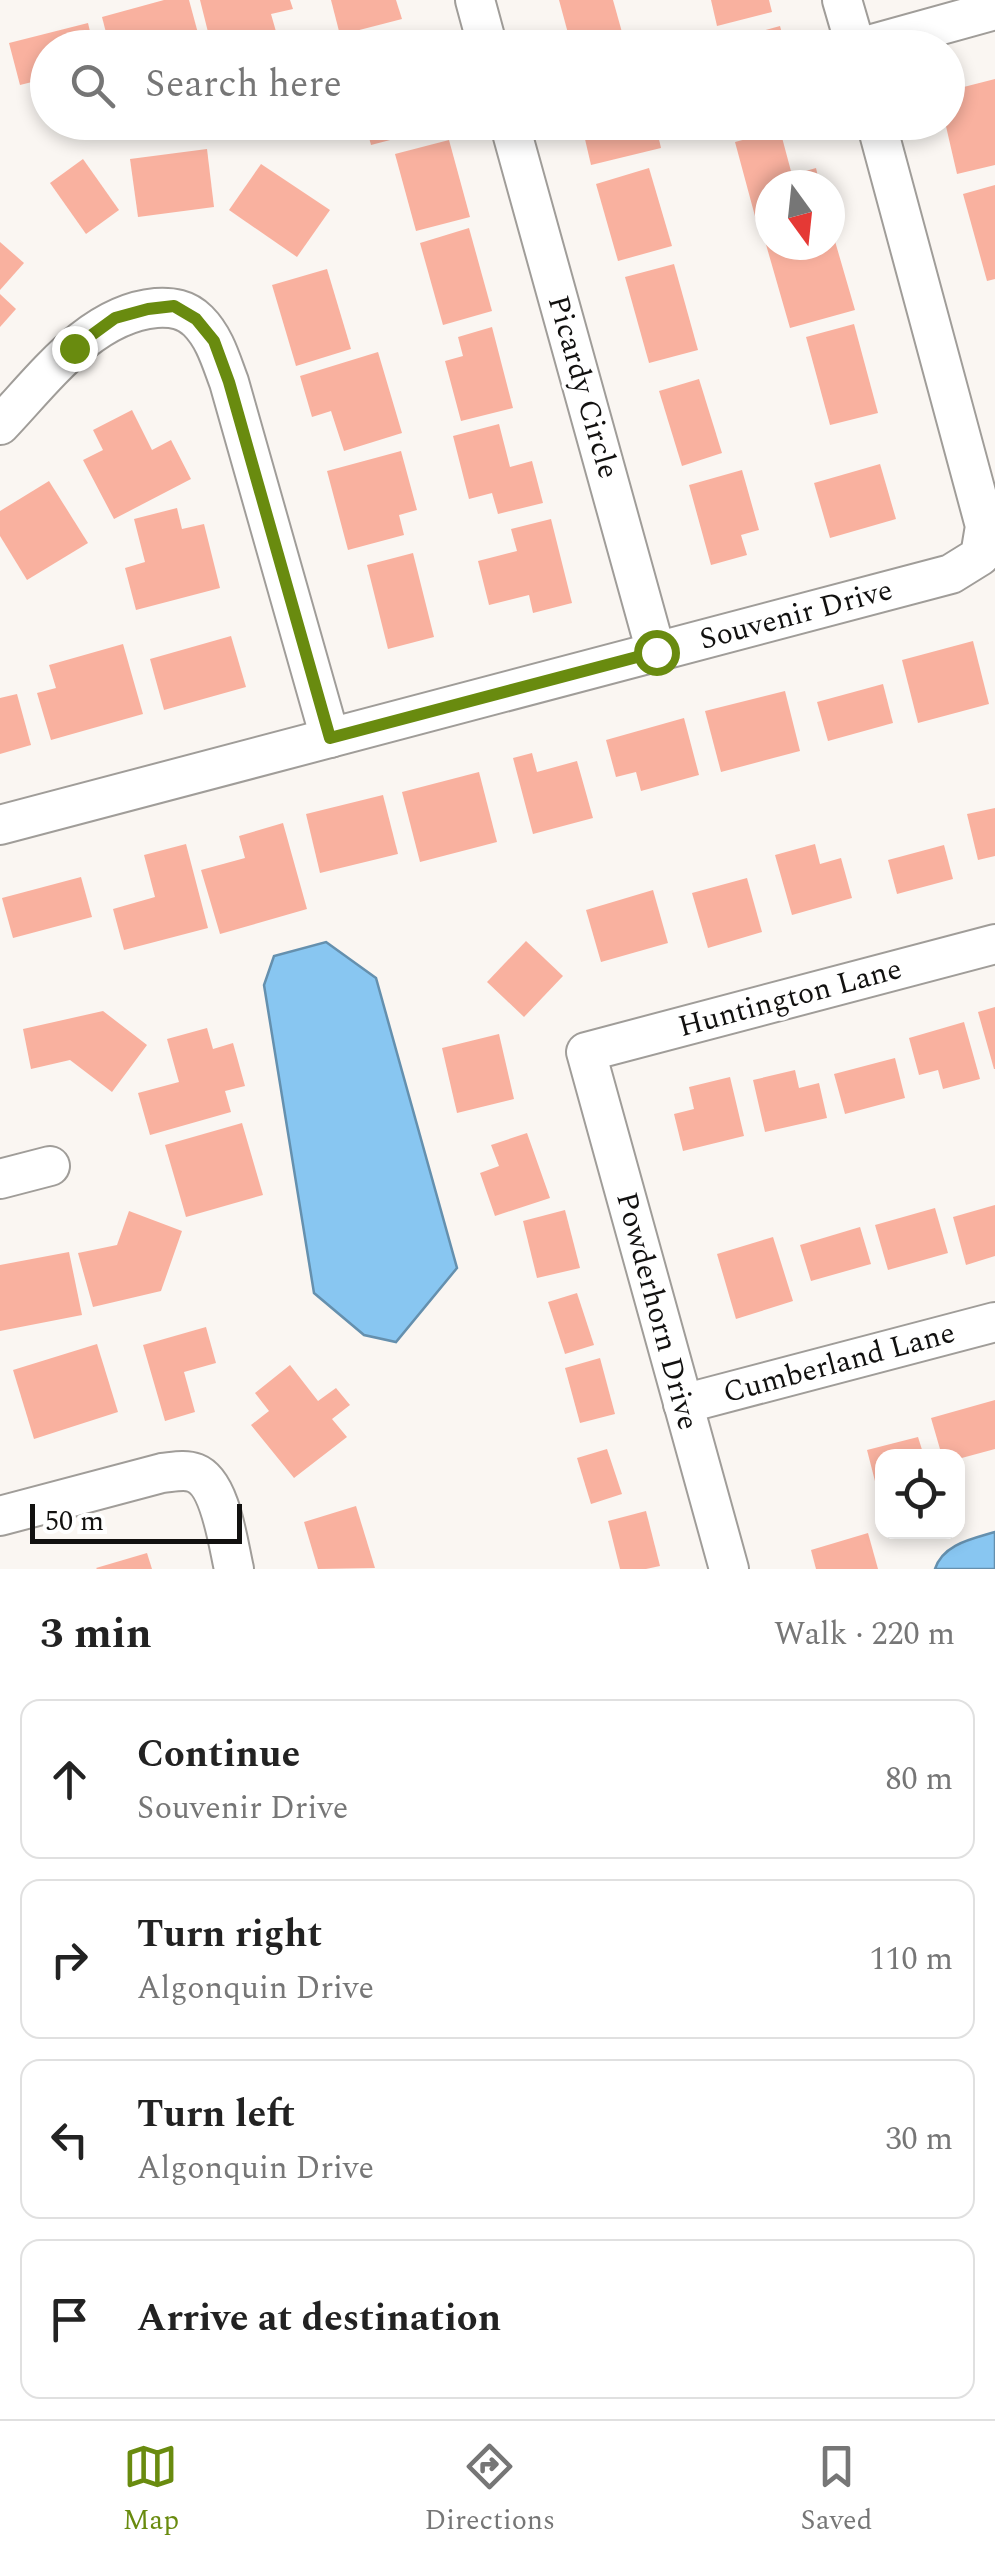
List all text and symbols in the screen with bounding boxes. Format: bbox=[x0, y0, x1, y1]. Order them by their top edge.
search box bbox=[30, 30, 965, 140]
text: Search here bbox=[145, 56, 342, 114]
icon: search bbox=[65, 58, 120, 113]
north arrow bbox=[755, 170, 845, 260]
street label: Picardy Circle bbox=[535, 290, 631, 484]
route end bbox=[52, 326, 98, 372]
street label: Souvenir Drive bbox=[694, 567, 898, 663]
route start bbox=[634, 630, 680, 676]
street label: Huntington Lane bbox=[673, 946, 907, 1050]
street label: Powderhorn Drive bbox=[603, 1187, 711, 1435]
street label: Cumberland Lane bbox=[718, 1310, 960, 1416]
map controls bbox=[875, 1449, 965, 1539]
button: locate bbox=[875, 1449, 965, 1539]
scale bar bbox=[30, 1499, 242, 1544]
text: 50 m bbox=[45, 1500, 104, 1543]
text: 3 min bbox=[40, 1603, 152, 1666]
text: Walk · 220 m bbox=[774, 1610, 955, 1659]
text: Continue bbox=[137, 1726, 300, 1784]
icon: ahead bbox=[42, 1752, 97, 1807]
text: 80 m bbox=[885, 1755, 953, 1804]
text: Souvenir Drive bbox=[137, 1784, 348, 1833]
text: Turn right bbox=[137, 1906, 322, 1964]
icon: right bbox=[42, 1932, 97, 1987]
text: 110 m bbox=[869, 1935, 953, 1984]
text: Algonquin Drive bbox=[137, 1964, 374, 2013]
text: Turn left bbox=[137, 2086, 295, 2144]
icon: left bbox=[42, 2112, 97, 2167]
text: 30 m bbox=[885, 2115, 953, 2164]
text: Algonquin Drive bbox=[137, 2144, 374, 2193]
text: Arrive at destination bbox=[137, 2290, 501, 2348]
icon: arrive bbox=[42, 2292, 97, 2347]
tab: Map bbox=[123, 2439, 179, 2542]
tab: Directions bbox=[424, 2439, 555, 2542]
tab: Saved bbox=[801, 2439, 872, 2542]

